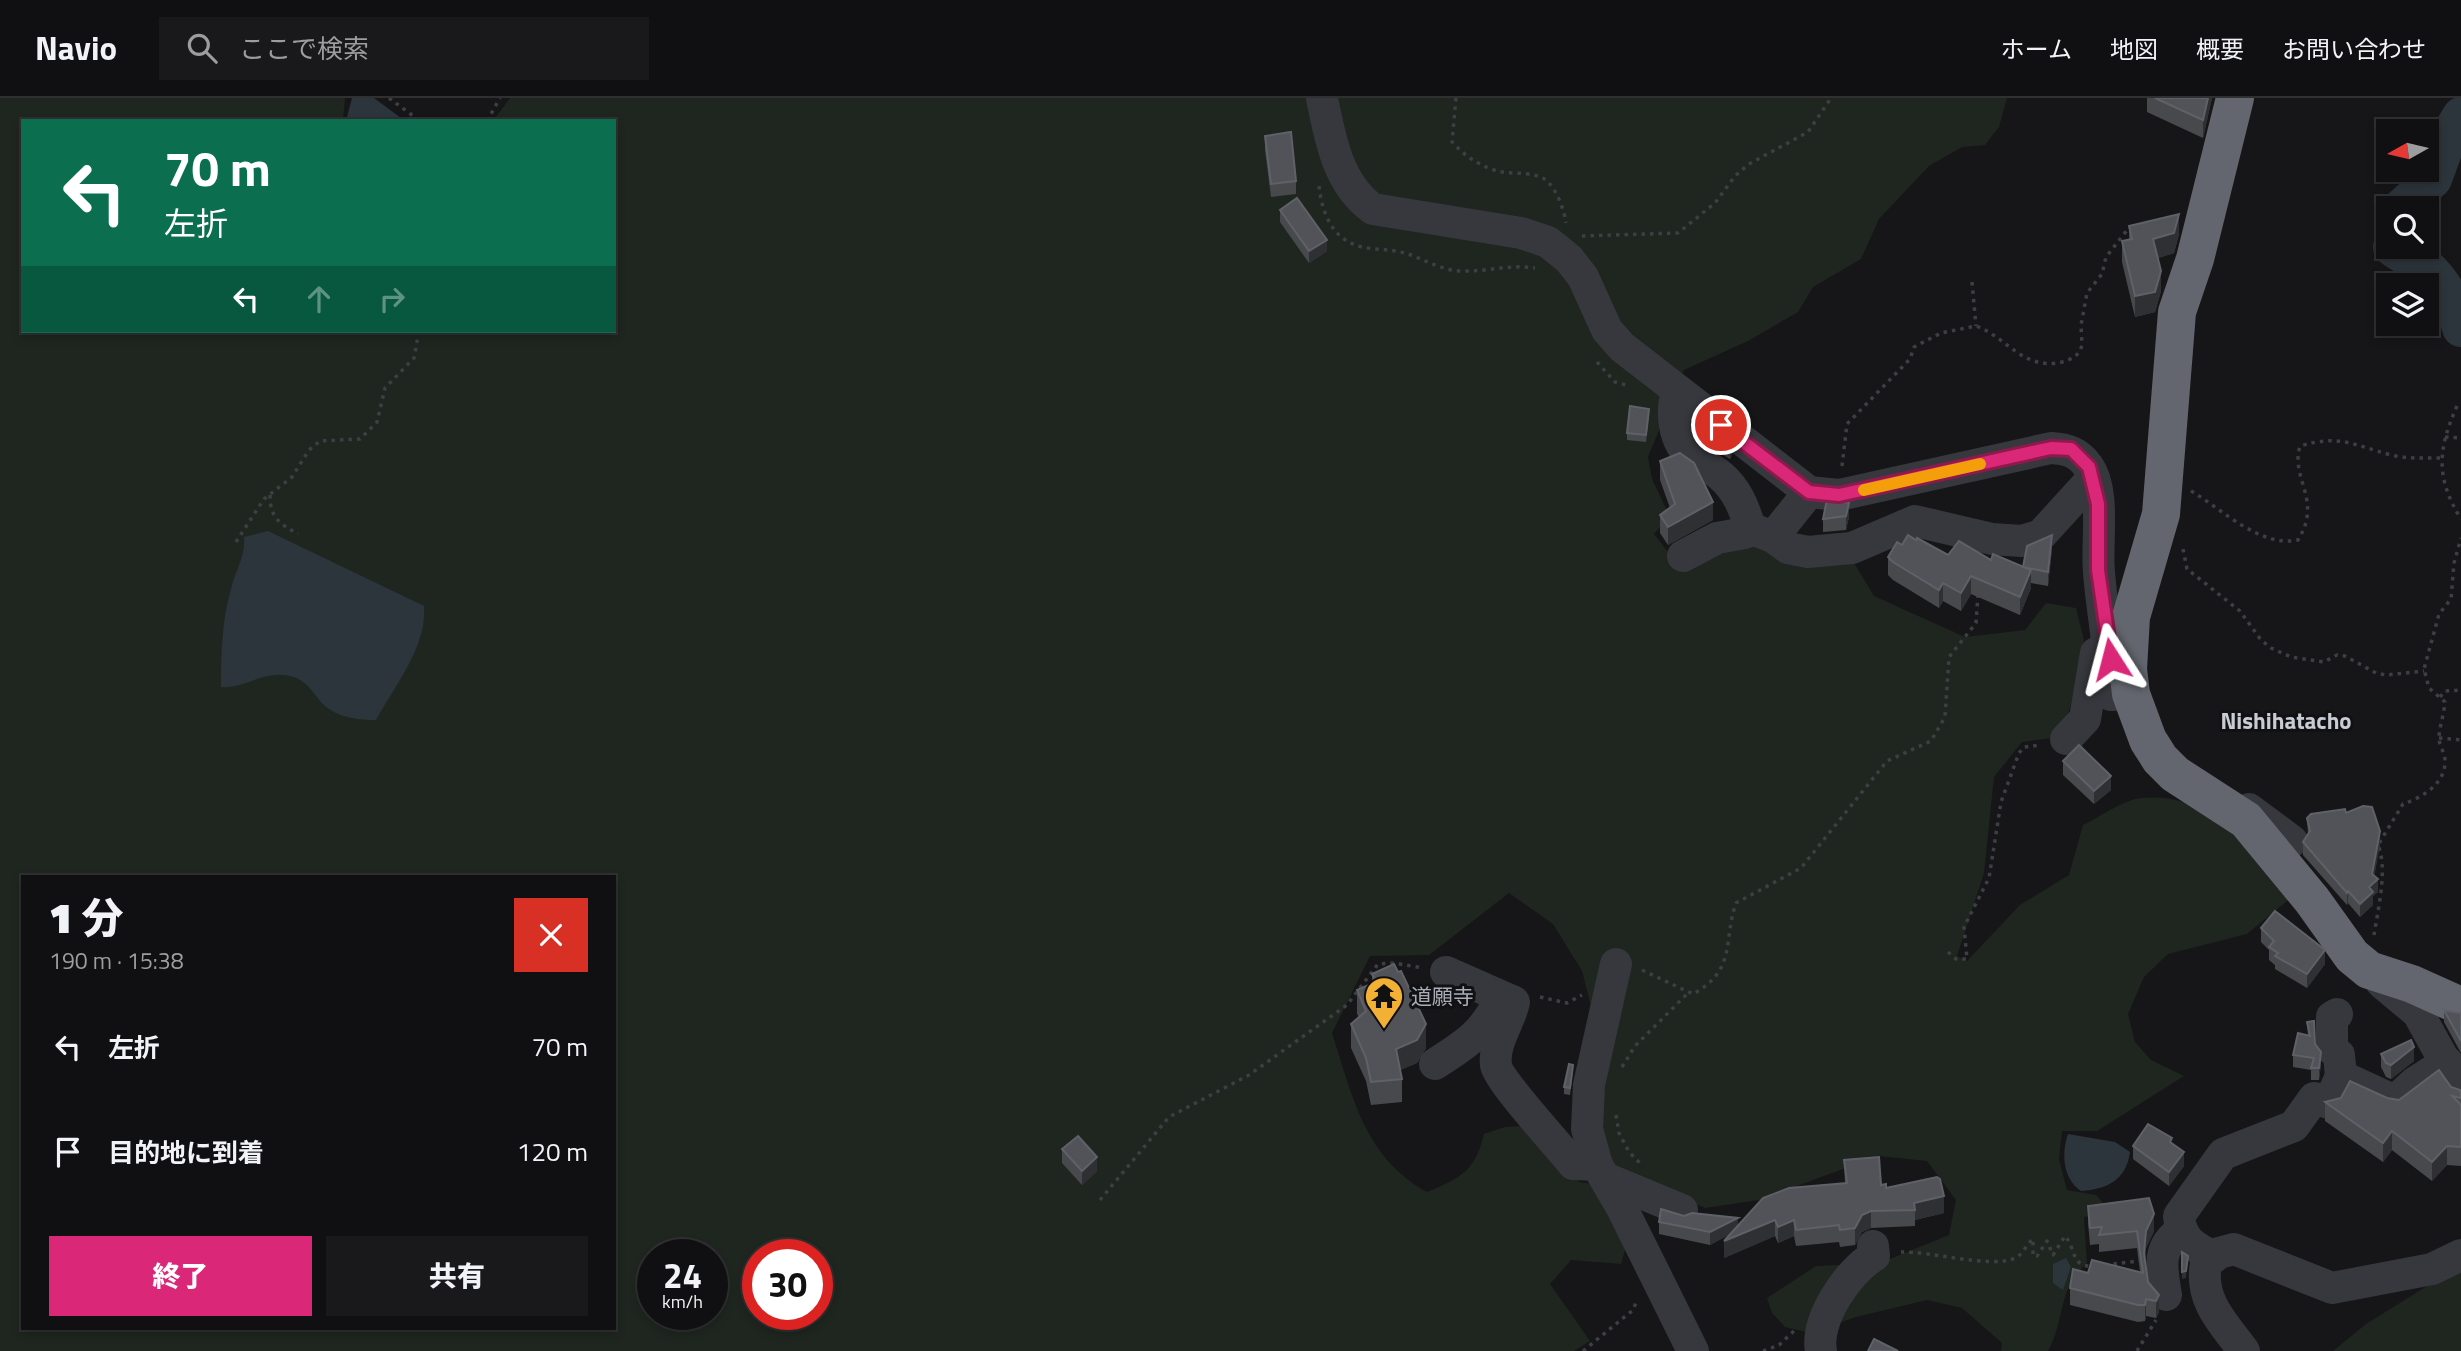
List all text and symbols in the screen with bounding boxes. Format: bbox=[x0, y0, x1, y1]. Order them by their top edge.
search box bbox=[159, 17, 649, 80]
text: Navio bbox=[35, 23, 117, 73]
icon: search bbox=[183, 29, 221, 67]
text: ここで検索 bbox=[239, 29, 369, 68]
text: ホーム bbox=[2001, 31, 2072, 67]
text: 地図 bbox=[2110, 31, 2158, 67]
text: 概要 bbox=[2196, 31, 2244, 67]
text: お問い合わせ bbox=[2282, 31, 2426, 67]
north arrow bbox=[2376, 119, 2440, 182]
map controls bbox=[2376, 119, 2439, 336]
text: 70 m bbox=[164, 130, 271, 205]
icon: left bbox=[49, 147, 140, 238]
button: search bbox=[2376, 196, 2439, 259]
text: 左折 bbox=[164, 199, 228, 247]
button: layers bbox=[2376, 273, 2439, 336]
icon: left bbox=[227, 280, 265, 318]
icon: ahead bbox=[300, 280, 338, 318]
icon: right bbox=[373, 280, 411, 318]
pin bbox=[1691, 395, 1751, 455]
icon: arrive bbox=[1702, 406, 1740, 444]
position arrow bbox=[2074, 622, 2148, 696]
district label: Nishihatacho bbox=[2220, 703, 2352, 738]
text: 1 分 bbox=[49, 885, 123, 949]
button: close bbox=[514, 898, 588, 972]
text: 190 m · 15:38 bbox=[49, 943, 184, 978]
temple icon: 道願寺 bbox=[1363, 975, 1405, 1030]
place label: 道願寺 bbox=[1411, 980, 1474, 1012]
text: 70 m bbox=[531, 1027, 588, 1066]
icon: left bbox=[49, 1028, 87, 1066]
text: 左折 bbox=[108, 1028, 160, 1067]
text: 120 m bbox=[517, 1132, 588, 1171]
icon: arrive bbox=[49, 1133, 87, 1171]
text: 目的地に到着 bbox=[108, 1133, 264, 1172]
button: 終了 bbox=[49, 1236, 312, 1316]
button: 共有 bbox=[326, 1236, 588, 1316]
speed limit sign: 30 bbox=[742, 1239, 833, 1330]
text: 24 bbox=[663, 1248, 702, 1302]
text: km/h bbox=[662, 1288, 703, 1315]

